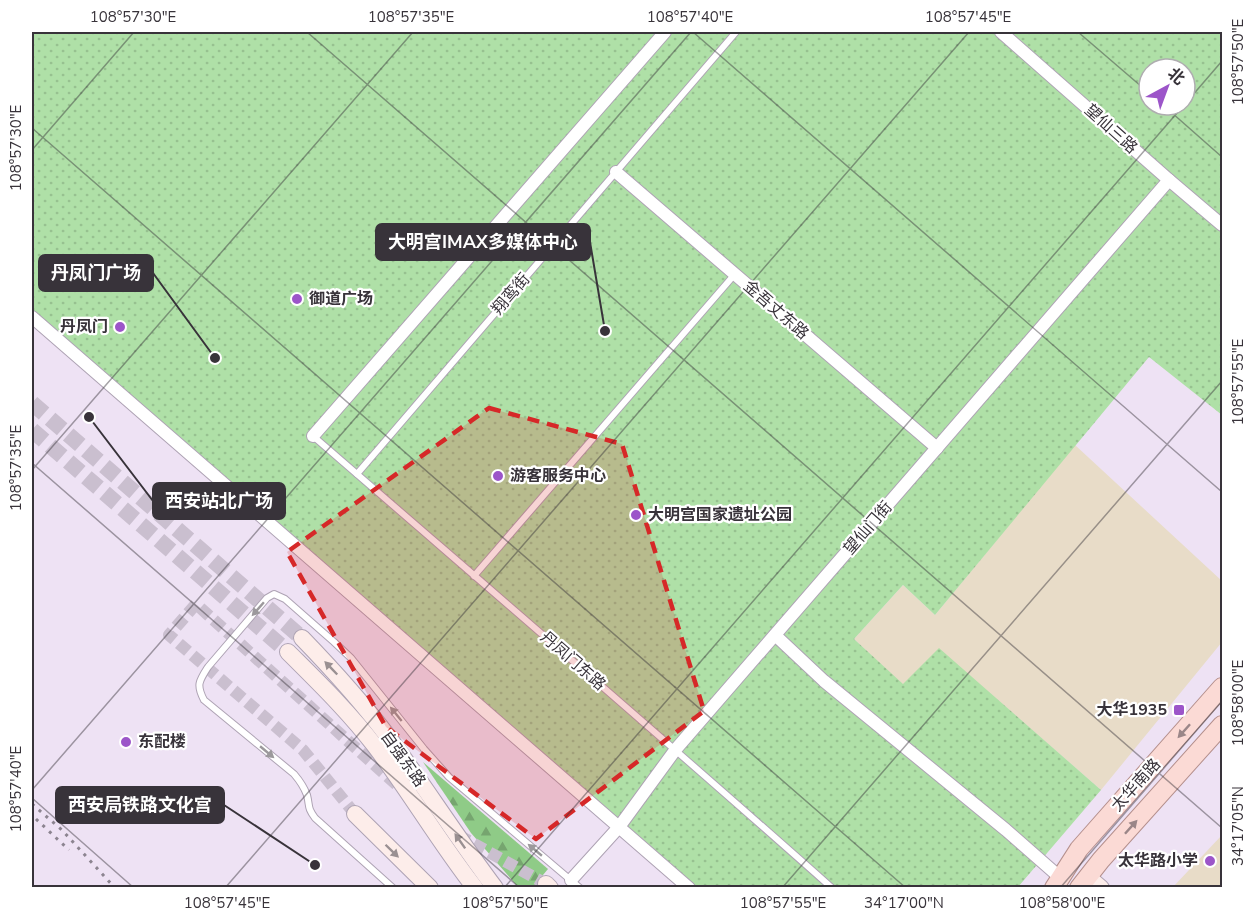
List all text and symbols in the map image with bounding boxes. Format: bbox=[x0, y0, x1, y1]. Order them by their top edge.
text: 108°57'30"E bbox=[90, 7, 176, 27]
text: 108°57'35"E bbox=[368, 7, 454, 27]
text: 108°57'40"E bbox=[647, 7, 733, 27]
text: 108°57'45"E bbox=[925, 7, 1011, 27]
text: 108°57'50"E bbox=[1228, 19, 1248, 105]
north arrow bbox=[1137, 57, 1197, 117]
text: 北 bbox=[1163, 63, 1189, 90]
street label: 望仙三路 bbox=[1080, 99, 1142, 159]
text: 108°57'30"E bbox=[6, 105, 26, 191]
callout: 大明宫IMAX多媒体中心 bbox=[376, 224, 590, 260]
text: 大明宫IMAX多媒体中心 bbox=[388, 230, 578, 254]
callout: 丹凤门广场 bbox=[39, 255, 153, 291]
text: 丹凤门广场 bbox=[51, 261, 141, 285]
street label: 翔鸾街 bbox=[487, 269, 535, 319]
street label: 金吾丈东路 bbox=[739, 275, 813, 345]
place label: 御道广场 bbox=[309, 288, 373, 310]
marker: 御道广场 bbox=[290, 292, 304, 306]
place label: 丹凤门 bbox=[60, 316, 108, 338]
marker: 丹凤门 bbox=[113, 320, 127, 334]
text: 108°57'55"E bbox=[1228, 339, 1248, 425]
text: 108°57'35"E bbox=[6, 425, 26, 511]
place label: 游客服务中心 bbox=[510, 465, 606, 487]
marker: 游客服务中心 bbox=[491, 469, 505, 483]
callout: 西安站北广场 bbox=[153, 483, 285, 519]
text: 西安站北广场 bbox=[165, 489, 273, 513]
street label: 望仙门街 bbox=[839, 497, 897, 559]
place label: 大明宫国家遗址公园 bbox=[648, 504, 792, 526]
marker: 大明宫国家遗址公园 bbox=[629, 508, 643, 522]
one-way arrow bbox=[252, 601, 265, 616]
street label: 丹凤门东路 bbox=[536, 626, 610, 696]
text: 108°58'00"E bbox=[1228, 660, 1248, 746]
one-way arrow bbox=[325, 661, 338, 676]
place label: 大华1935 bbox=[1097, 699, 1167, 721]
marker: 大华1935 bbox=[1172, 703, 1186, 717]
one-way arrow bbox=[390, 706, 403, 722]
one-way arrow bbox=[1178, 723, 1191, 738]
street label: 自强东路 bbox=[375, 727, 431, 791]
place label: 东配楼 bbox=[138, 731, 186, 753]
marker: 东配楼 bbox=[119, 735, 133, 749]
one-way arrow bbox=[259, 745, 275, 758]
text: 108°57'40"E bbox=[6, 746, 26, 832]
street label: 太华南路 bbox=[1106, 754, 1166, 816]
text: 34°17'05"N bbox=[1228, 786, 1248, 866]
callout: 西安局铁路文化宫 bbox=[56, 787, 224, 823]
text: 西安局铁路文化宫 bbox=[68, 793, 212, 817]
one-way arrow bbox=[1124, 820, 1137, 835]
one-way arrow bbox=[454, 833, 466, 849]
one-way arrow bbox=[385, 843, 399, 857]
one-way arrow bbox=[528, 844, 543, 857]
place label: 太华路小学 bbox=[1118, 850, 1198, 872]
marker: 太华路小学 bbox=[1203, 854, 1217, 868]
text: 108°57'45"E bbox=[184, 893, 270, 913]
text: 108°57'50"E bbox=[462, 893, 548, 913]
text: 108°57'55"E bbox=[740, 893, 826, 913]
text: 34°17'00"N bbox=[864, 893, 944, 913]
text: 108°58'00"E bbox=[1019, 893, 1105, 913]

